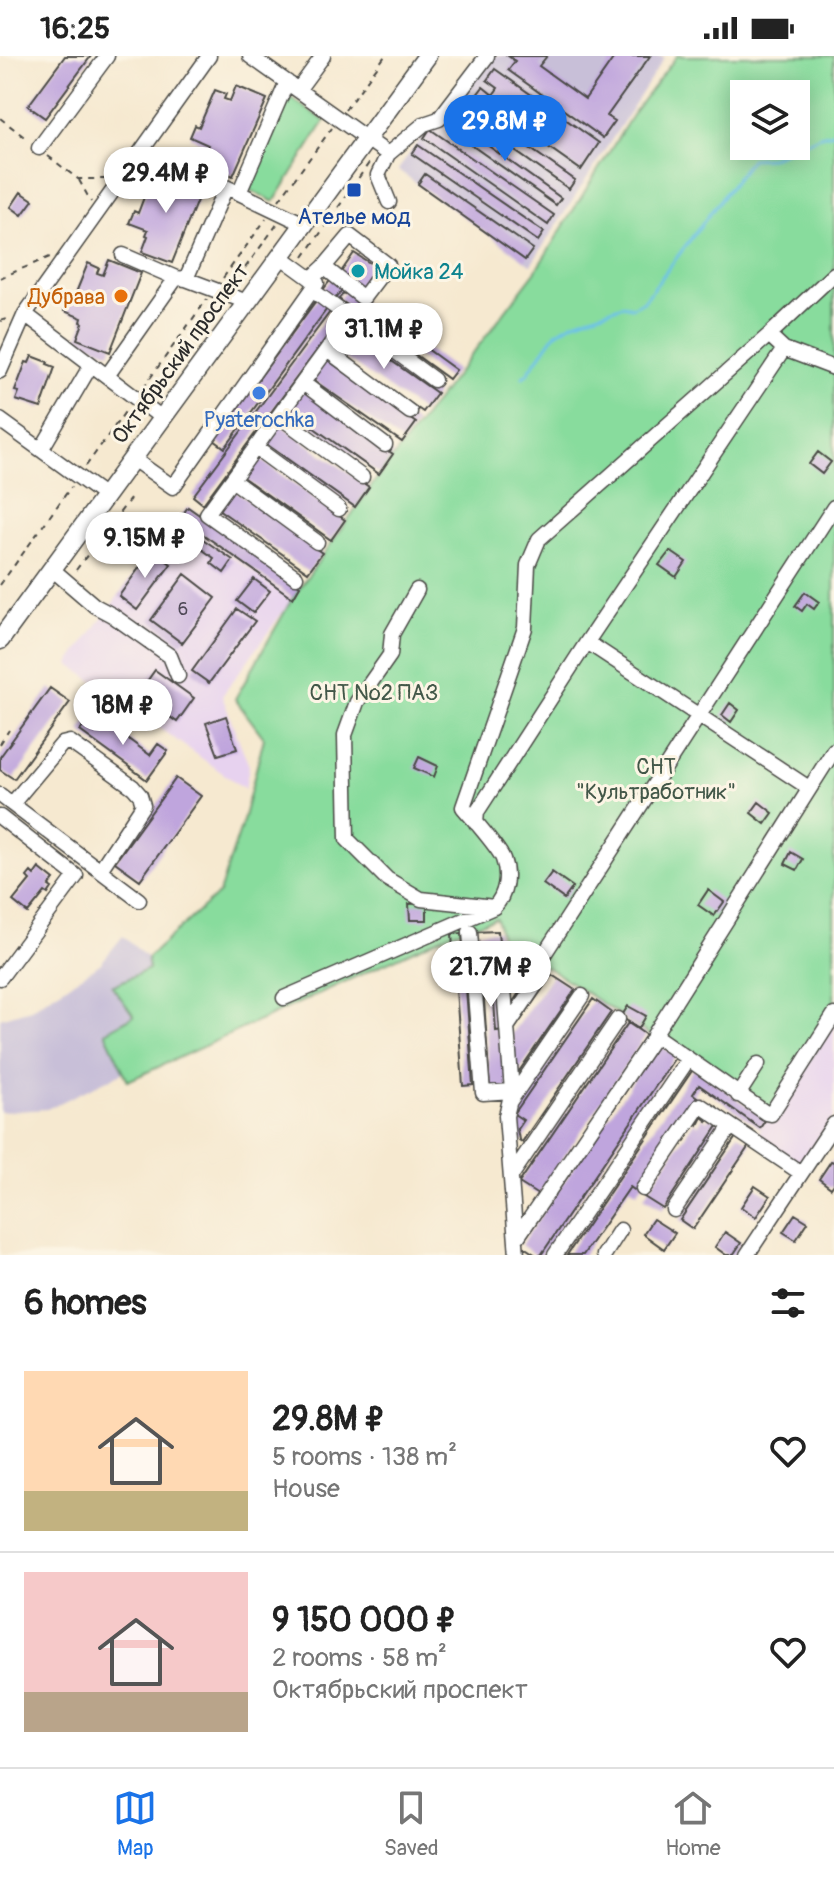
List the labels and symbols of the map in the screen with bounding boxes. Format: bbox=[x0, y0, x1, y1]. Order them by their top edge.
pin: 29.8M ₽ bbox=[431, 95, 579, 163]
pin: 29.4M ₽ bbox=[92, 147, 240, 215]
marker: Ателье мод bbox=[345, 181, 363, 199]
place label: Ателье мод bbox=[298, 203, 410, 231]
street label: Октябрьский проспект bbox=[106, 258, 256, 449]
place label: Мойка 24 bbox=[374, 258, 464, 286]
marker: Мойка 24 bbox=[349, 262, 367, 280]
place label: Дубрава bbox=[27, 283, 105, 311]
marker: Дубрава bbox=[112, 287, 130, 305]
pin: 31.1M ₽ bbox=[310, 303, 458, 371]
marker: Pyaterochka bbox=[250, 384, 268, 402]
place label: Pyaterochka bbox=[204, 406, 314, 434]
pin: 9.15M ₽ bbox=[71, 512, 219, 580]
house number: 6 bbox=[178, 598, 188, 621]
pin: 18M ₽ bbox=[67, 679, 179, 747]
park label: СНТ №2 ПАЗ bbox=[310, 679, 438, 707]
park label: СНТ "Культработник" bbox=[576, 753, 736, 806]
pin: 21.7M ₽ bbox=[417, 941, 565, 1009]

